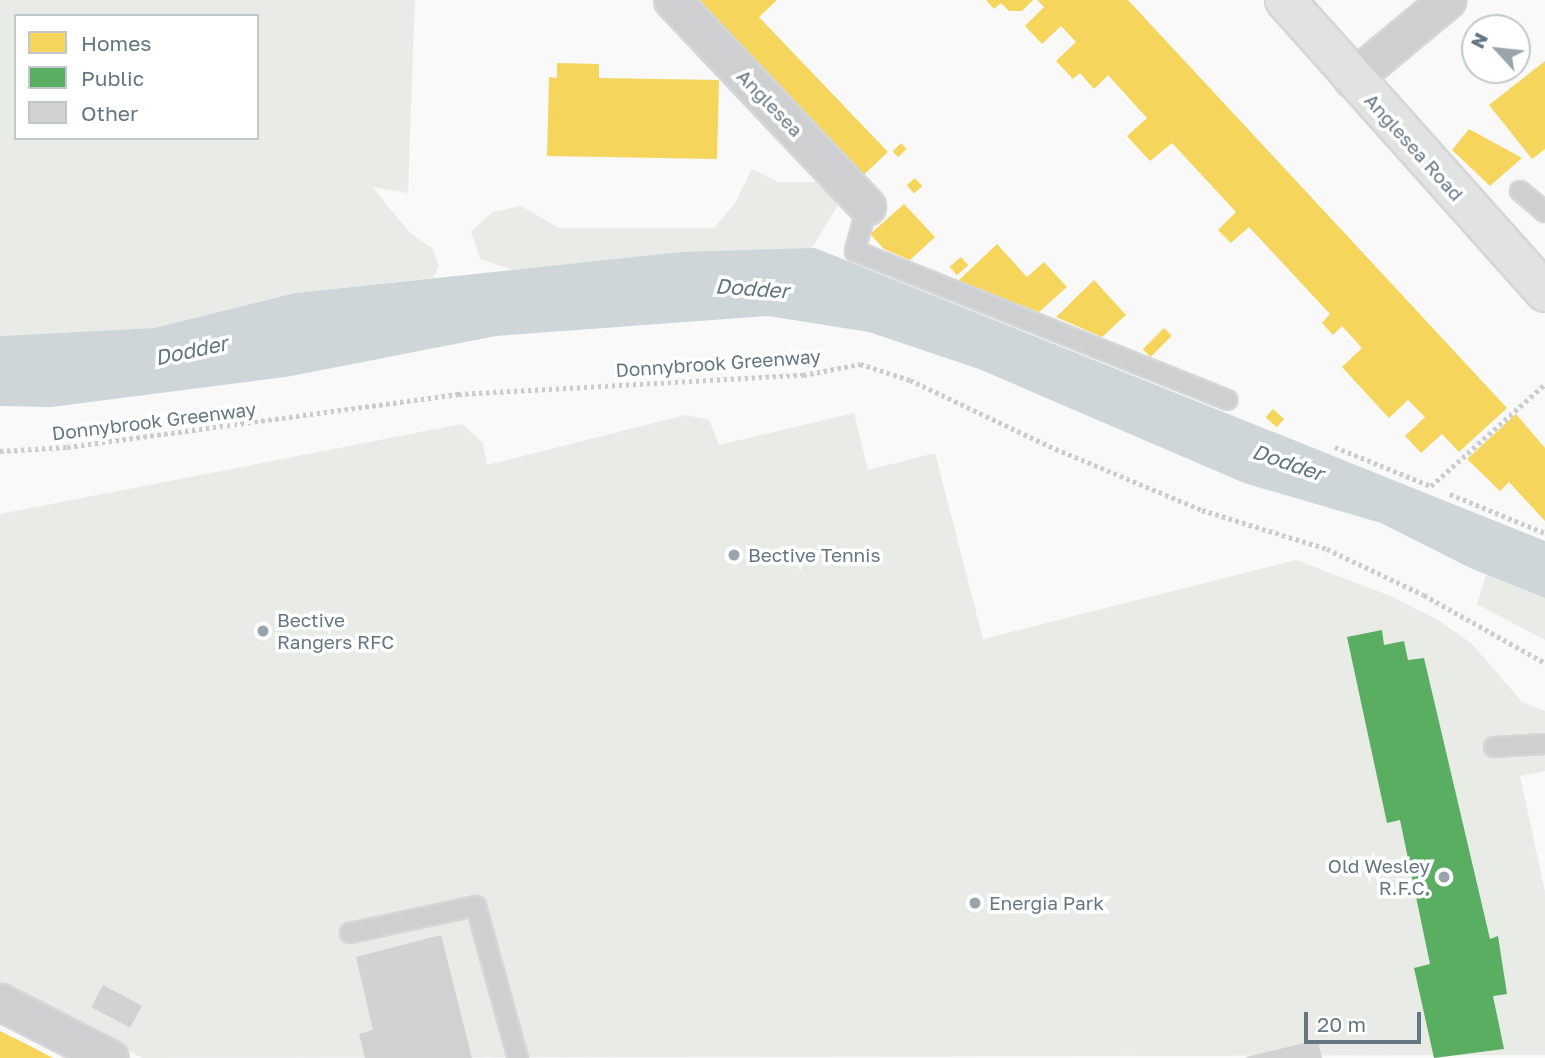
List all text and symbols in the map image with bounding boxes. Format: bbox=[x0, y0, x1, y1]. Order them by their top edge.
legend bbox=[14, 14, 259, 140]
north arrow bbox=[1461, 14, 1531, 84]
text: N bbox=[1465, 28, 1492, 52]
text: Homes bbox=[81, 30, 151, 56]
text: Public bbox=[81, 65, 144, 91]
street label: Anglesea bbox=[732, 65, 808, 141]
street label: Anglesea Road bbox=[1360, 89, 1468, 205]
text: Other bbox=[81, 100, 138, 126]
water label: Dodder bbox=[714, 273, 790, 303]
water label: Dodder bbox=[152, 330, 230, 370]
street label: Donnybrook Greenway bbox=[615, 344, 821, 382]
street label: Donnybrook Greenway bbox=[51, 397, 257, 445]
water label: Dodder bbox=[1249, 438, 1327, 486]
place label: Bective Tennis bbox=[748, 544, 880, 566]
marker: Bective Tennis bbox=[726, 547, 742, 563]
place label: Bective Rangers RFC bbox=[277, 609, 394, 653]
marker: Bective Rangers RFC bbox=[255, 623, 271, 639]
place label: Old Wesley R.F.C. bbox=[1328, 855, 1430, 899]
marker: Old Wesley R.F.C. bbox=[1436, 869, 1452, 885]
place label: Energia Park bbox=[989, 892, 1104, 914]
marker: Energia Park bbox=[967, 895, 983, 911]
scale bar bbox=[1307, 998, 1424, 1042]
text: 20 m bbox=[1317, 1011, 1366, 1037]

